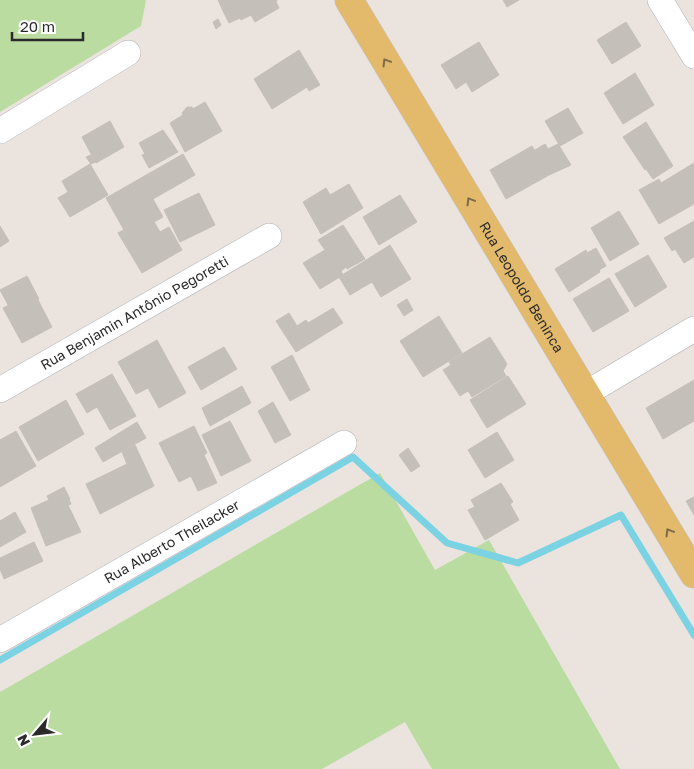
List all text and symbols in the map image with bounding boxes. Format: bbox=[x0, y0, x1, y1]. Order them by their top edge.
scale bar bbox=[12, 10, 84, 42]
text: 20 m bbox=[20, 17, 55, 35]
one-way arrow bbox=[383, 58, 393, 67]
one-way arrow bbox=[466, 198, 476, 207]
street label: Rua Leopoldo Beninca bbox=[476, 218, 568, 355]
street label: Rua Benjamin Antônio Pegoretti bbox=[37, 252, 231, 373]
street label: Rua Alberto Theilacker bbox=[101, 495, 243, 587]
one-way arrow bbox=[665, 529, 675, 538]
north arrow bbox=[10, 709, 60, 759]
text: N bbox=[13, 732, 33, 749]

